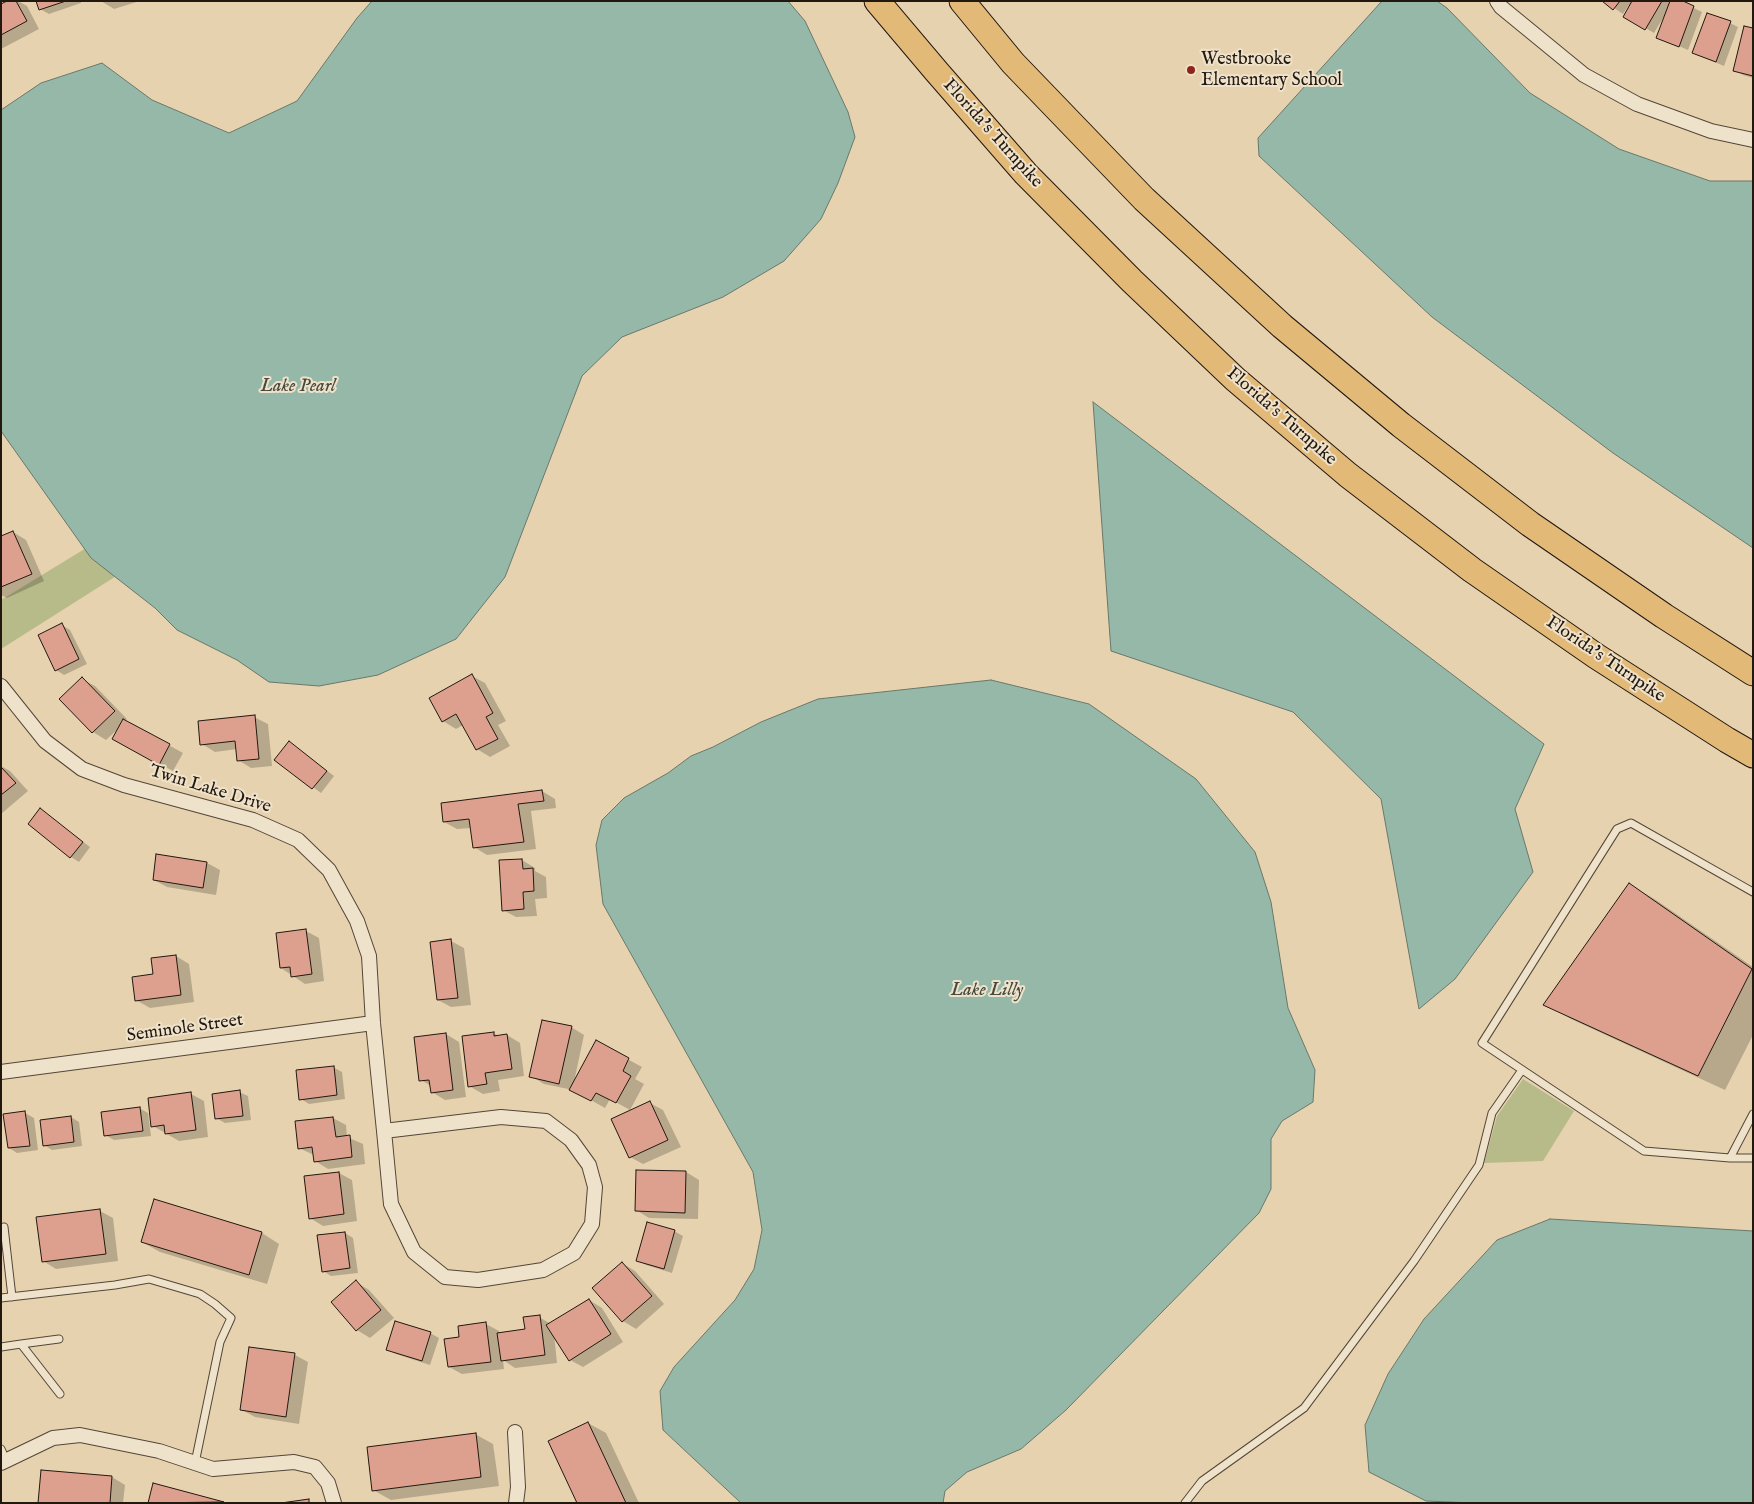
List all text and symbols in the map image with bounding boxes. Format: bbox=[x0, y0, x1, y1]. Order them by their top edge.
place label: Westbrooke Elementary School bbox=[1201, 49, 1342, 92]
marker: Westbrooke Elementary School bbox=[1185, 64, 1197, 76]
street label: Florida's Turnpike bbox=[937, 75, 1047, 193]
street label: Florida's Turnpike bbox=[1221, 363, 1341, 471]
water label: Lake Pearl bbox=[260, 376, 336, 398]
street label: Florida's Turnpike bbox=[1541, 612, 1669, 708]
street label: Twin Lake Drive bbox=[147, 761, 273, 819]
water label: Lake Lilly bbox=[951, 980, 1023, 1002]
street label: Seminole Street bbox=[125, 1010, 245, 1048]

